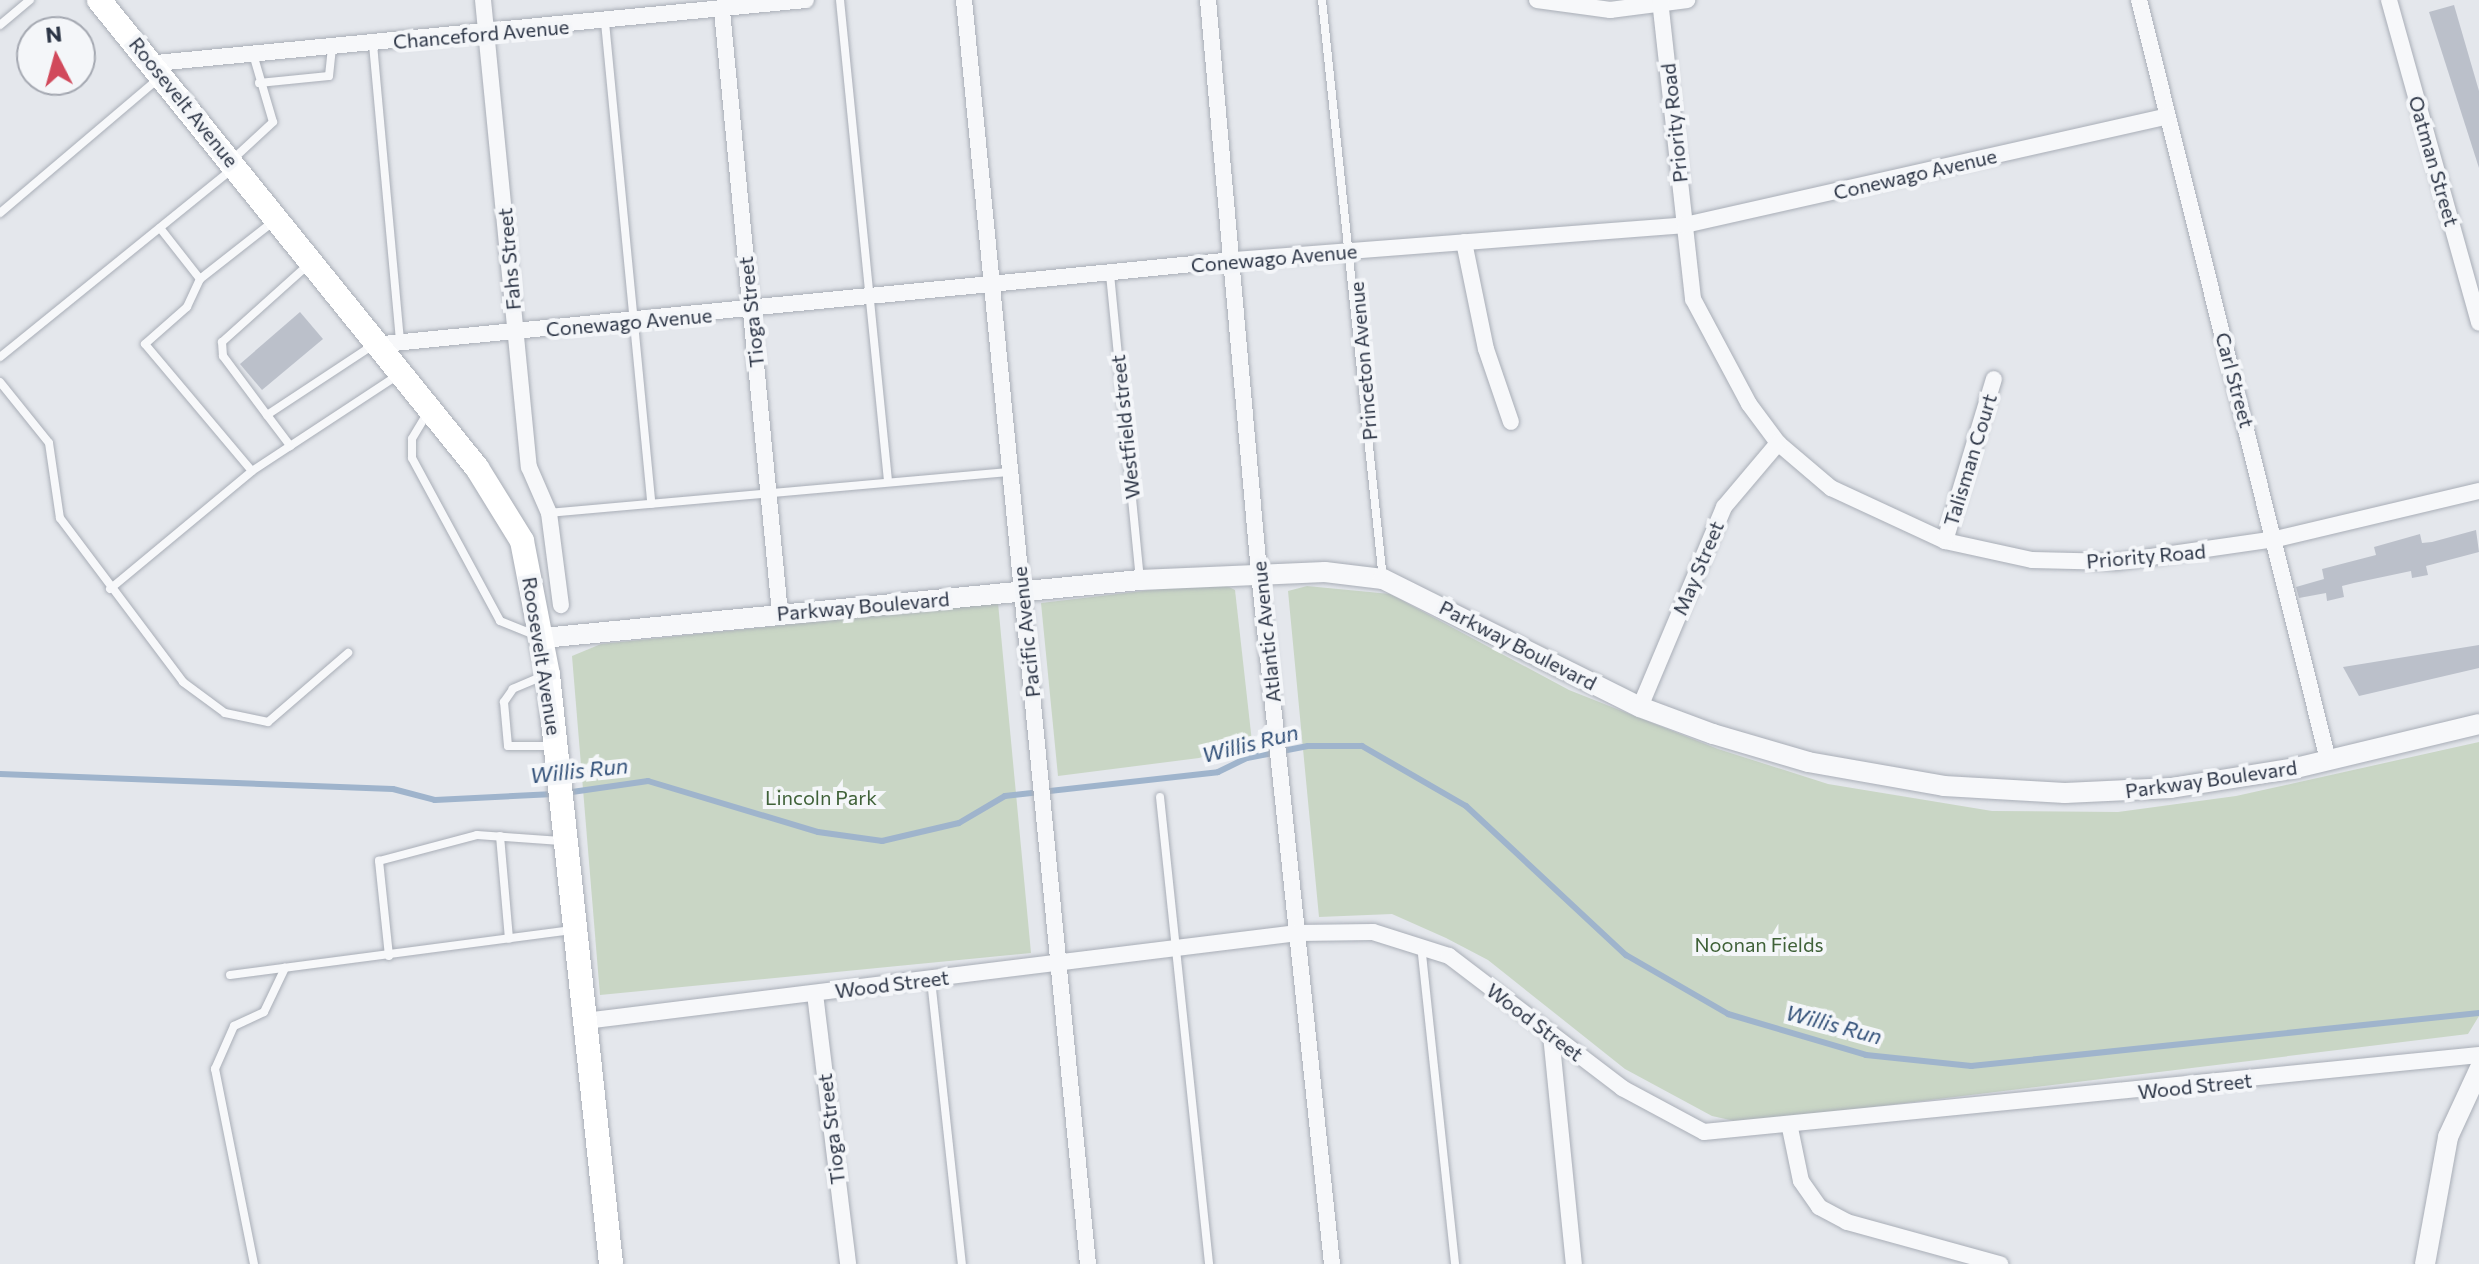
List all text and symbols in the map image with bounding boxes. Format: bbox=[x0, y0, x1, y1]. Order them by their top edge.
street label: Chanceford Avenue bbox=[392, 14, 570, 54]
north arrow bbox=[16, 16, 96, 96]
text: N bbox=[44, 19, 63, 48]
street label: Roosevelt Avenue bbox=[124, 32, 244, 172]
street label: Priority Road bbox=[1656, 62, 1692, 184]
street label: Oatman Street bbox=[2404, 93, 2464, 229]
street label: Conewago Avenue bbox=[1831, 144, 1999, 204]
street label: Fahs Street bbox=[493, 207, 525, 311]
street label: Conewago Avenue bbox=[1190, 239, 1358, 277]
street label: Tioga Street bbox=[733, 255, 769, 369]
street label: Princeton Avenue bbox=[1344, 281, 1382, 441]
street label: Conewago Avenue bbox=[545, 303, 713, 341]
street label: Carl Street bbox=[2211, 330, 2259, 430]
street label: Westfield street bbox=[1105, 354, 1145, 500]
street label: Talisman Court bbox=[1938, 391, 2002, 529]
street label: May Street bbox=[1667, 517, 1729, 619]
street label: Priority Road bbox=[2085, 539, 2207, 573]
street label: Atlantic Avenue bbox=[1247, 560, 1285, 704]
street label: Pacific Avenue bbox=[1007, 565, 1045, 699]
street label: Roosevelt Avenue bbox=[518, 575, 566, 737]
street label: Parkway Boulevard bbox=[776, 586, 950, 626]
street label: Parkway Boulevard bbox=[1435, 595, 1601, 695]
water label: Willis Run bbox=[1199, 718, 1301, 768]
water label: Willis Run bbox=[529, 752, 629, 788]
street label: Parkway Boulevard bbox=[2124, 755, 2298, 803]
park label: Lincoln Park bbox=[765, 785, 877, 809]
park label: Noonan Fields bbox=[1694, 932, 1824, 956]
street label: Wood Street bbox=[834, 965, 950, 1003]
street label: Wood Street bbox=[1482, 978, 1588, 1066]
water label: Willis Run bbox=[1783, 998, 1885, 1050]
street label: Wood Street bbox=[2137, 1068, 2253, 1104]
street label: Tioga Street bbox=[812, 1072, 850, 1186]

